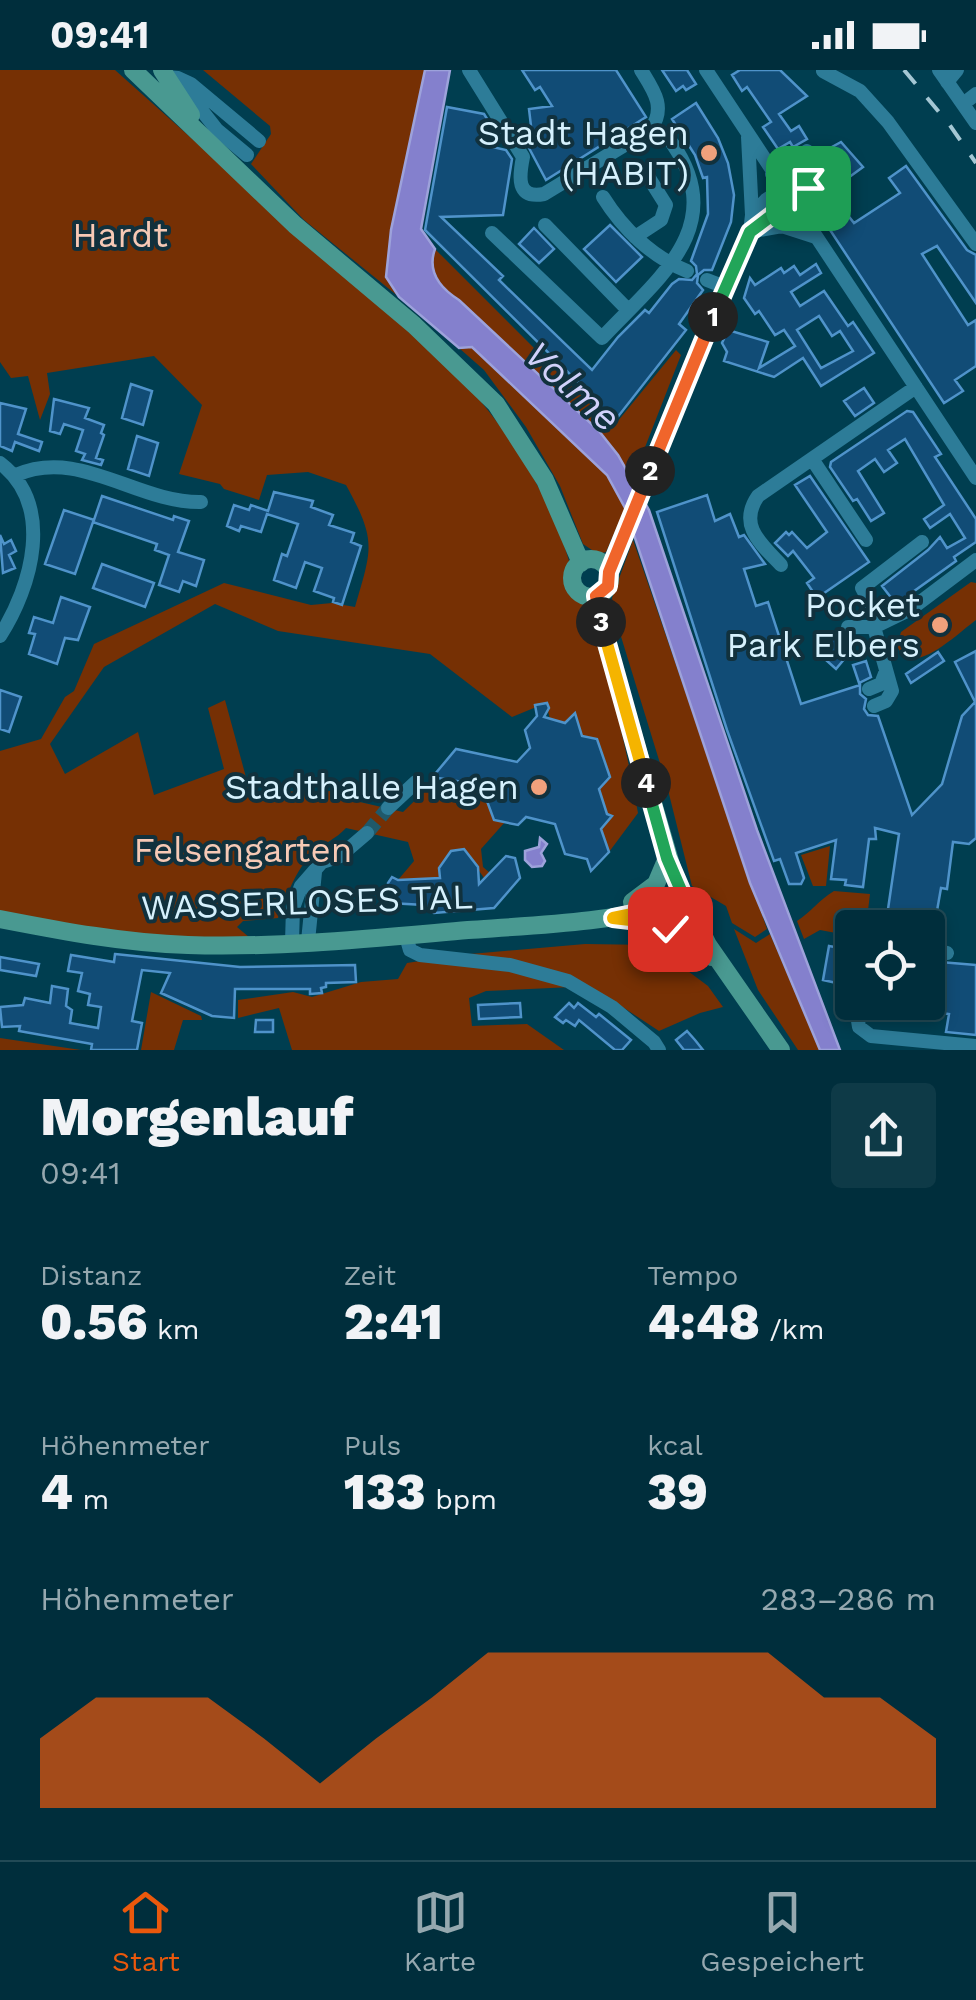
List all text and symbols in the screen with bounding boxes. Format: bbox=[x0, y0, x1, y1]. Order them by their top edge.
text: 09:41 bbox=[50, 13, 149, 57]
place label: Stadt Hagen (HABIT) bbox=[478, 112, 689, 194]
marker: Stadt Hagen (HABIT) bbox=[698, 142, 720, 164]
pin bbox=[766, 146, 851, 231]
icon: arrive bbox=[781, 161, 836, 216]
park label: Hardt bbox=[72, 214, 168, 256]
pin: 1 bbox=[688, 292, 738, 342]
text: 1 bbox=[707, 300, 719, 333]
water label: Volme bbox=[516, 332, 630, 440]
pin: 2 bbox=[625, 446, 675, 496]
text: 2 bbox=[642, 454, 658, 487]
place label: Pocket Park Elbers bbox=[726, 584, 920, 666]
pin: 3 bbox=[576, 597, 626, 647]
text: 3 bbox=[593, 605, 609, 638]
marker: Pocket Park Elbers bbox=[929, 614, 951, 636]
pin: 4 bbox=[621, 758, 671, 808]
place label: Stadthalle Hagen bbox=[225, 766, 519, 808]
text: 4 bbox=[637, 766, 655, 799]
marker: Stadthalle Hagen bbox=[528, 776, 550, 798]
park label: Felsengarten bbox=[134, 829, 352, 871]
street label: WASSERLOSES TAL bbox=[140, 875, 474, 929]
pin bbox=[628, 887, 713, 972]
icon: check bbox=[643, 902, 698, 957]
map controls bbox=[835, 910, 945, 1020]
button: locate bbox=[835, 910, 945, 1020]
button: share bbox=[831, 1083, 936, 1188]
text: Morgenlauf bbox=[40, 1084, 353, 1148]
text: 09:41 bbox=[40, 1154, 121, 1192]
text: Distanz bbox=[40, 1259, 142, 1292]
text: Zeit bbox=[344, 1259, 396, 1292]
text: Tempo bbox=[647, 1259, 738, 1292]
text: 0.56 bbox=[40, 1292, 147, 1351]
text: 2:41 bbox=[344, 1292, 443, 1351]
text: 4:48 bbox=[647, 1292, 760, 1351]
text: km bbox=[147, 1313, 200, 1346]
text: /km bbox=[760, 1313, 824, 1346]
text: Höhenmeter bbox=[40, 1429, 210, 1462]
text: Puls bbox=[344, 1429, 401, 1462]
text: kcal bbox=[647, 1429, 703, 1462]
text: 4 bbox=[40, 1462, 73, 1521]
text: 133 bbox=[344, 1462, 426, 1521]
text: 39 bbox=[647, 1462, 708, 1521]
text: m bbox=[73, 1483, 109, 1516]
text: bpm bbox=[426, 1483, 497, 1516]
text: Höhenmeter bbox=[40, 1580, 234, 1618]
text: 283–286 m bbox=[760, 1580, 936, 1618]
tab: Start bbox=[112, 1885, 180, 1978]
tab: Karte bbox=[404, 1885, 476, 1978]
tab: Gespeichert bbox=[700, 1885, 864, 1978]

